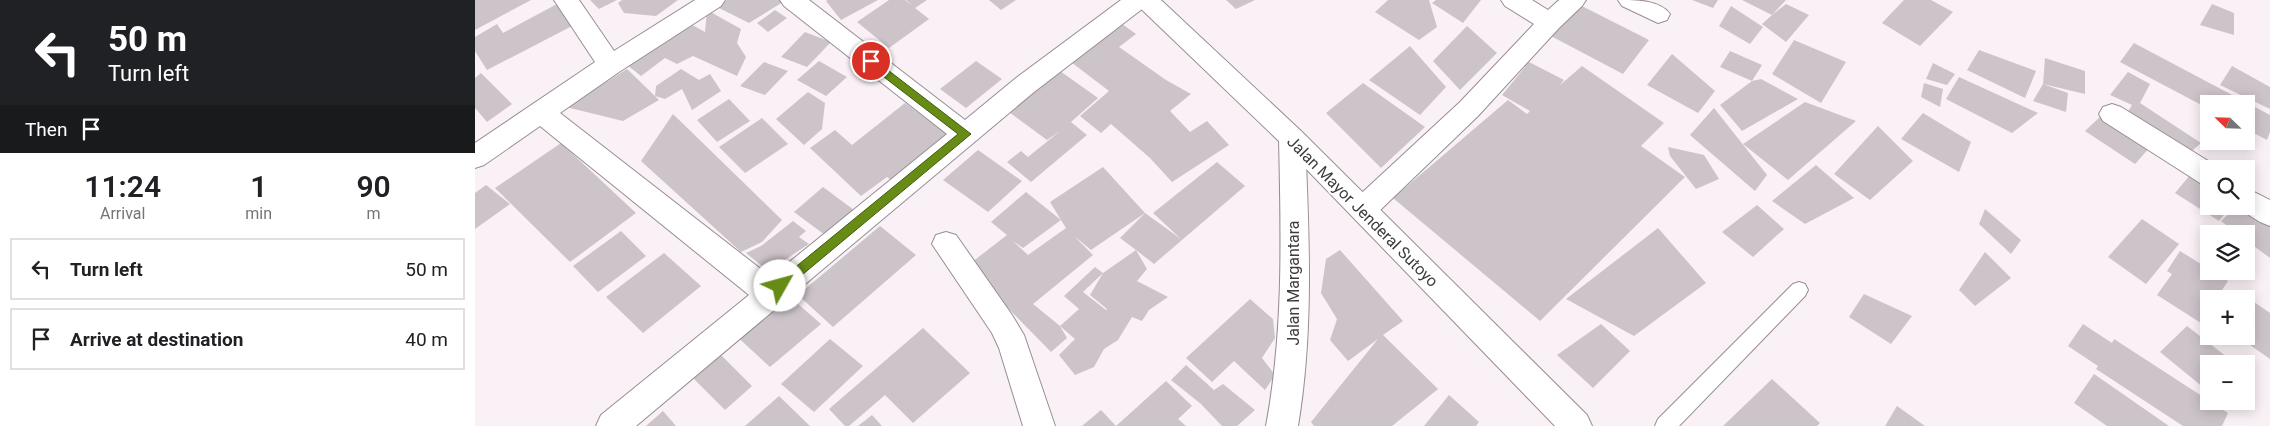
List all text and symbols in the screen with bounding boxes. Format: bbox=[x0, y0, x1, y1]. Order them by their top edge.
text: 50 m bbox=[108, 19, 187, 60]
icon: left bbox=[25, 20, 90, 85]
pin bbox=[850, 40, 892, 82]
icon: arrive bbox=[857, 47, 885, 75]
text: Turn left bbox=[108, 61, 189, 86]
north arrow bbox=[2200, 95, 2255, 150]
map controls bbox=[2200, 95, 2255, 410]
icon: arrive bbox=[77, 115, 105, 143]
text: Then bbox=[25, 118, 67, 141]
street label: Jalan Mayor Jenderal Sutoyo bbox=[1283, 132, 1442, 291]
button: search bbox=[2200, 160, 2255, 215]
text: 11:24 bbox=[84, 169, 161, 204]
text: 1 bbox=[250, 169, 267, 204]
text: 90 bbox=[356, 169, 391, 204]
text: Arrival bbox=[100, 204, 145, 223]
text: min bbox=[245, 204, 272, 223]
text: m bbox=[367, 204, 381, 223]
street label: Jalan Margantara bbox=[1284, 220, 1303, 346]
button: layers bbox=[2200, 225, 2255, 280]
icon: left bbox=[27, 255, 55, 283]
text: Turn left bbox=[70, 258, 143, 281]
text: 50 m bbox=[405, 258, 448, 281]
position arrow bbox=[753, 259, 805, 311]
button: + bbox=[2200, 290, 2255, 345]
icon: arrive bbox=[27, 325, 55, 353]
text: Arrive at destination bbox=[70, 328, 243, 351]
text: 40 m bbox=[405, 328, 448, 351]
button: − bbox=[2200, 355, 2255, 410]

